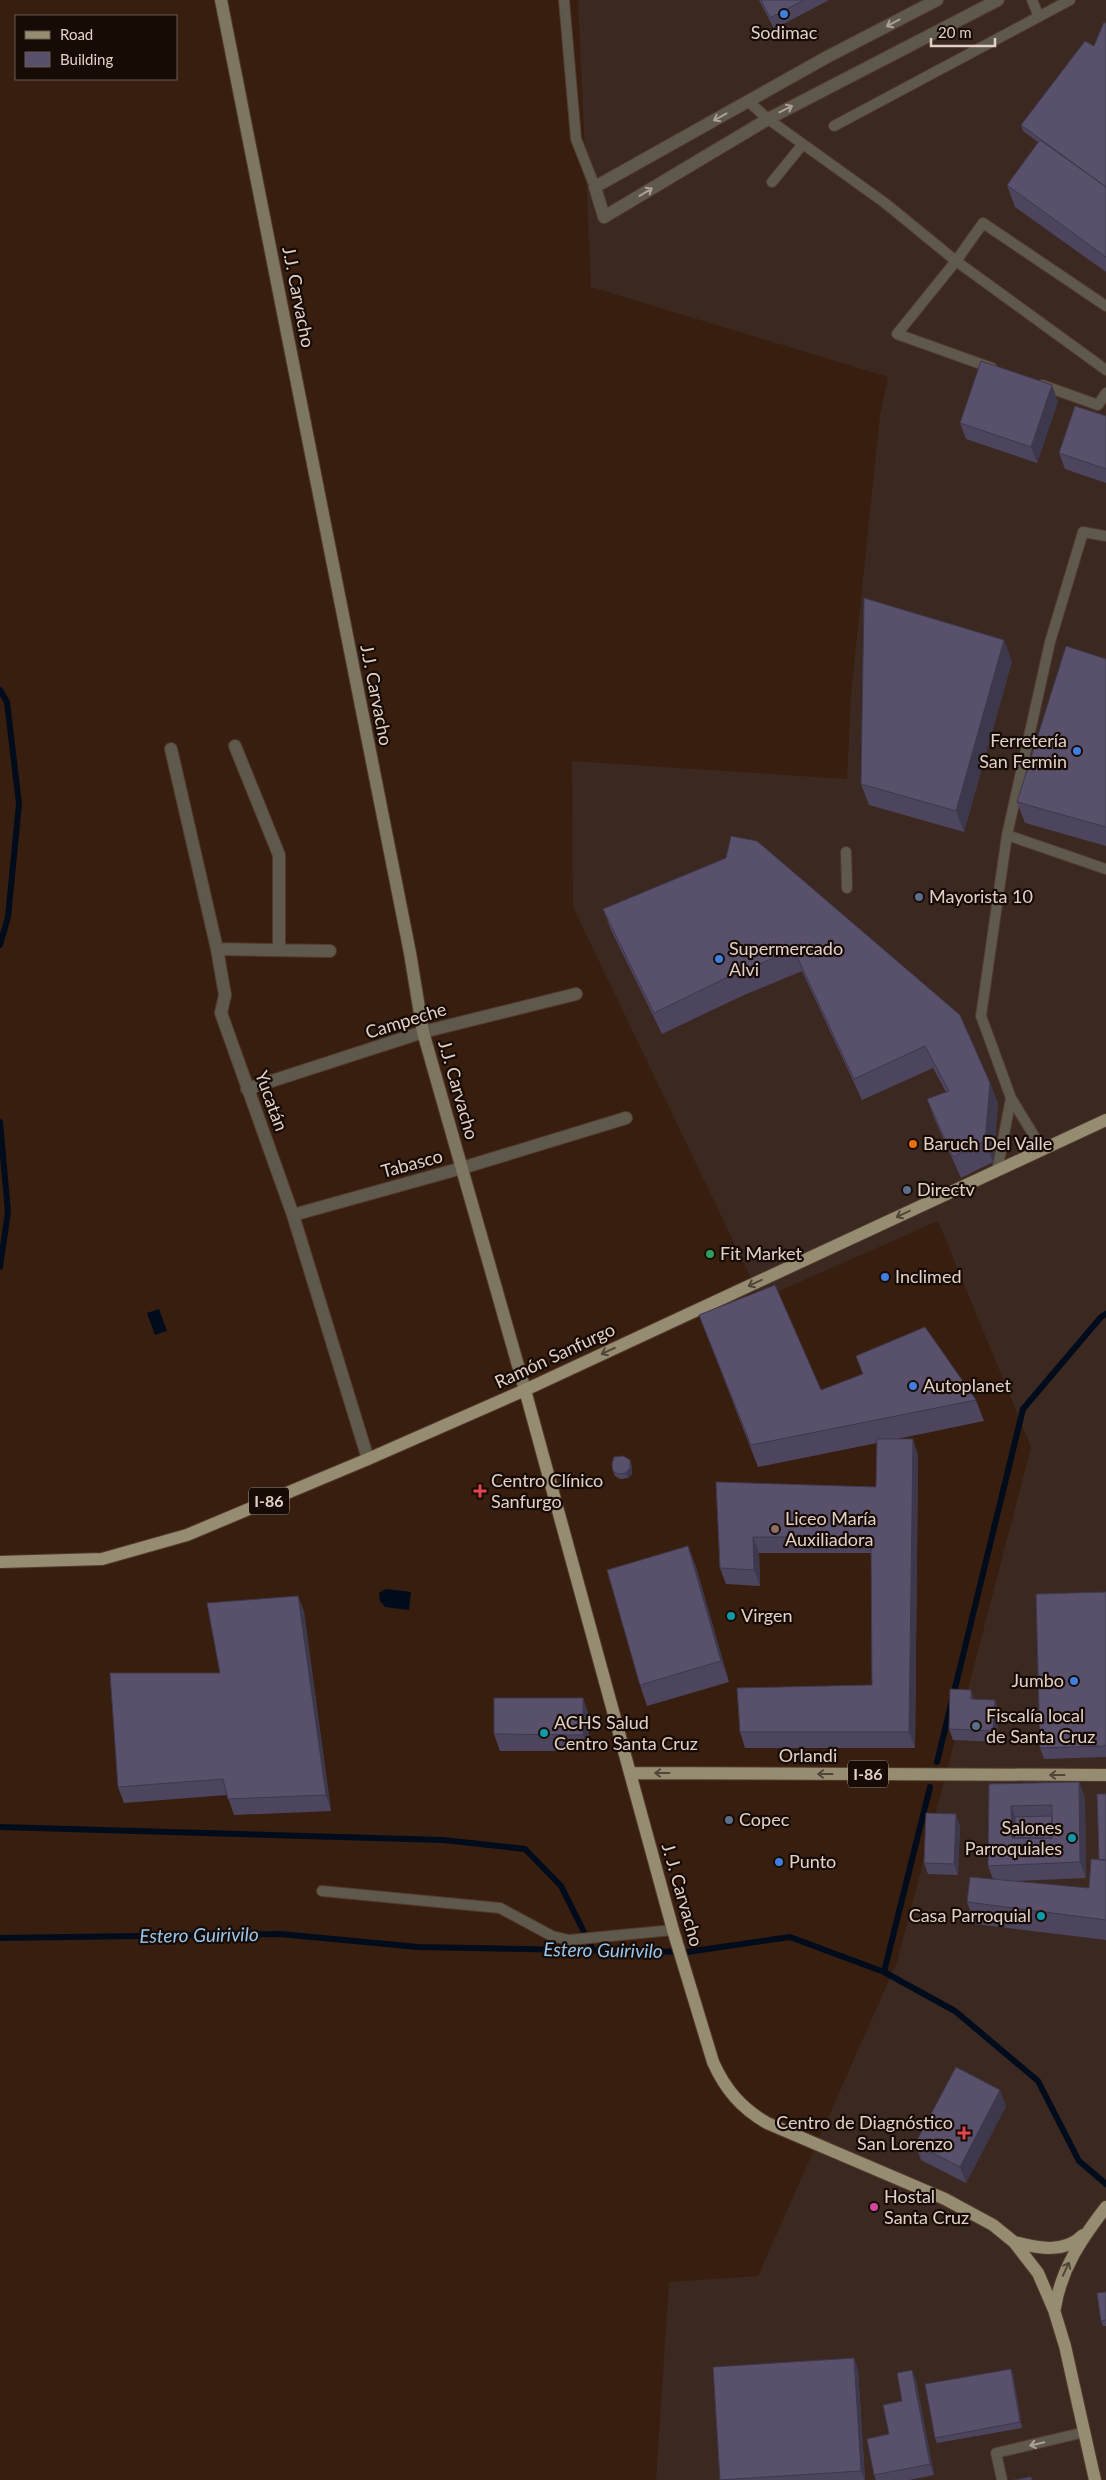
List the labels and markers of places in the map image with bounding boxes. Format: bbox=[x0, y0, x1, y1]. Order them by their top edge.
marker: Sodimac bbox=[778, 8, 790, 20]
place label: Sodimac bbox=[751, 21, 818, 43]
place label: Ferretería San Fermin bbox=[979, 729, 1067, 772]
marker: Ferretería San Fermin bbox=[1071, 745, 1083, 757]
place label: Mayorista 10 bbox=[929, 885, 1033, 907]
marker: Mayorista 10 bbox=[913, 891, 925, 903]
place label: Supermercado Alvi bbox=[729, 937, 843, 980]
marker: Supermercado Alvi bbox=[713, 953, 725, 965]
place label: Baruch Del Valle bbox=[923, 1132, 1052, 1154]
marker: Baruch Del Valle bbox=[907, 1138, 919, 1150]
place label: Directv bbox=[917, 1178, 976, 1200]
marker: Directv bbox=[901, 1184, 913, 1196]
place label: Fit Market bbox=[720, 1242, 803, 1264]
marker: Fit Market bbox=[704, 1248, 716, 1260]
place label: Inclimed bbox=[895, 1265, 962, 1287]
marker: Inclimed bbox=[879, 1271, 891, 1283]
place label: Autoplanet bbox=[923, 1374, 1011, 1396]
marker: Autoplanet bbox=[907, 1380, 919, 1392]
place label: Centro Clínico Sanfurgo bbox=[491, 1469, 603, 1512]
marker: Centro Clínico Sanfurgo bbox=[473, 1484, 487, 1498]
place label: Liceo María Auxiliadora bbox=[785, 1507, 877, 1550]
marker: Liceo María Auxiliadora bbox=[769, 1523, 781, 1535]
place label: Virgen bbox=[741, 1604, 793, 1626]
marker: Virgen bbox=[725, 1610, 737, 1622]
place label: Jumbo bbox=[1012, 1669, 1064, 1691]
marker: Jumbo bbox=[1068, 1675, 1080, 1687]
place label: Fiscalía local de Santa Cruz bbox=[986, 1704, 1095, 1747]
place label: ACHS Salud Centro Santa Cruz bbox=[554, 1711, 698, 1754]
marker: Fiscalía local de Santa Cruz bbox=[970, 1720, 982, 1732]
marker: ACHS Salud Centro Santa Cruz bbox=[538, 1727, 550, 1739]
place label: Copec bbox=[739, 1808, 790, 1830]
marker: Copec bbox=[723, 1814, 735, 1826]
place label: Salones Parroquiales bbox=[965, 1816, 1062, 1859]
marker: Salones Parroquiales bbox=[1066, 1832, 1078, 1844]
place label: Punto bbox=[789, 1850, 836, 1872]
marker: Punto bbox=[773, 1856, 785, 1868]
place label: Casa Parroquial bbox=[909, 1904, 1031, 1926]
marker: Casa Parroquial bbox=[1035, 1910, 1047, 1922]
place label: Centro de Diagnóstico San Lorenzo bbox=[776, 2111, 953, 2154]
marker: Centro de Diagnóstico San Lorenzo bbox=[957, 2126, 971, 2140]
place label: Hostal Santa Cruz bbox=[884, 2185, 969, 2228]
marker: Hostal Santa Cruz bbox=[868, 2201, 880, 2213]

